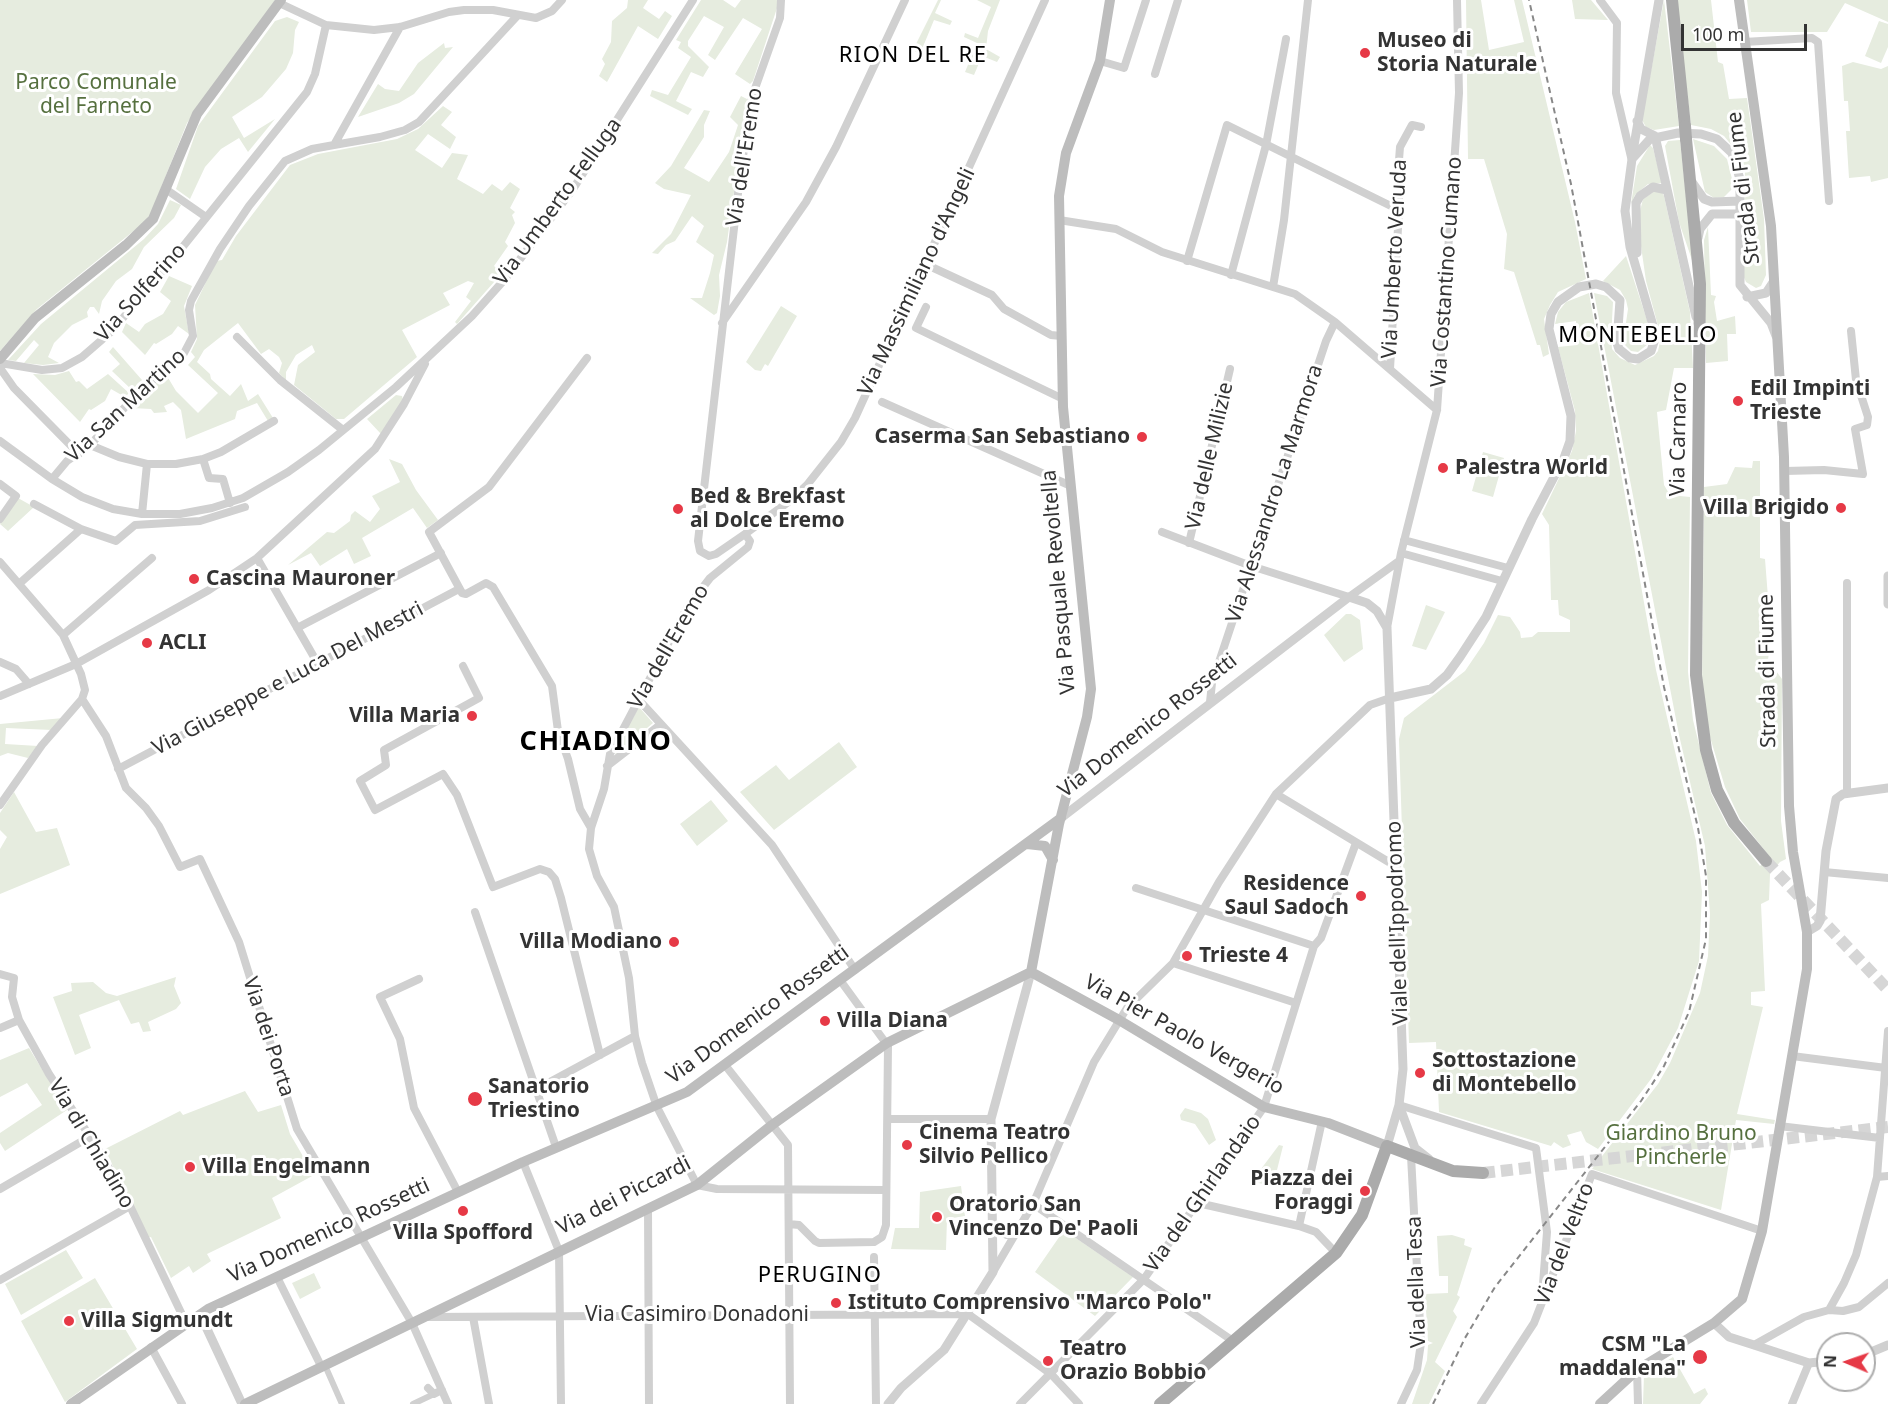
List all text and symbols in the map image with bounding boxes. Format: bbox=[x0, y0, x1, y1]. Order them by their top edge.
scale bar bbox=[1684, 12, 1810, 50]
text: 100 m bbox=[1692, 22, 1744, 46]
place label: Museo di Storia Naturale bbox=[1377, 28, 1537, 78]
district label: RION DEL RE bbox=[839, 43, 987, 69]
marker: Museo di Storia Naturale bbox=[1358, 46, 1372, 60]
park label: Parco Comunale del Farneto bbox=[15, 70, 177, 120]
street label: Via dell'Eremo bbox=[722, 86, 768, 228]
street label: Strada di Fiume bbox=[1722, 110, 1766, 266]
street label: Via Umberto Felluga bbox=[489, 113, 627, 291]
street label: Via Costantino Cumano bbox=[1426, 156, 1468, 388]
street label: Via Umberto Veruda bbox=[1377, 159, 1413, 359]
street label: Via Massimiliano d'Angeli bbox=[853, 164, 981, 400]
street label: Via Solferino bbox=[90, 239, 192, 347]
district label: MONTEBELLO bbox=[1558, 323, 1718, 349]
street label: Via San Martino bbox=[61, 344, 191, 468]
street label: Via Alessandro La Marmora bbox=[1221, 362, 1329, 626]
place label: Edil Impinti Trieste bbox=[1750, 376, 1870, 426]
street label: Via delle Milizie bbox=[1181, 380, 1239, 532]
street label: Via Carnaro bbox=[1665, 381, 1693, 497]
marker: Edil Impinti Trieste bbox=[1731, 394, 1745, 408]
place label: Caserma San Sebastiano bbox=[874, 424, 1130, 450]
marker: Caserma San Sebastiano bbox=[1135, 430, 1149, 444]
place label: Palestra World bbox=[1455, 455, 1608, 481]
marker: Palestra World bbox=[1436, 461, 1450, 475]
street label: Via Pasquale Revoltella bbox=[1037, 469, 1081, 695]
place label: Bed & Brekfast al Dolce Eremo bbox=[690, 484, 845, 534]
place label: Villa Brigido bbox=[1703, 495, 1829, 521]
marker: Villa Brigido bbox=[1834, 501, 1848, 515]
marker: Bed & Brekfast al Dolce Eremo bbox=[671, 502, 685, 516]
place label: Cascina Mauroner bbox=[206, 566, 395, 592]
marker: Cascina Mauroner bbox=[187, 572, 201, 586]
street label: Via dell'Eremo bbox=[623, 580, 715, 714]
street label: Strada di Fiume bbox=[1754, 594, 1782, 748]
street label: Via Giuseppe e Luca Del Mestri bbox=[148, 597, 428, 761]
place label: ACLI bbox=[159, 630, 207, 656]
marker: ACLI bbox=[140, 636, 154, 650]
street label: Via Domenico Rossetti bbox=[1054, 648, 1242, 804]
place label: Villa Maria bbox=[349, 703, 460, 729]
marker: Villa Maria bbox=[465, 709, 479, 723]
district label: CHIADINO bbox=[520, 726, 672, 758]
street label: Viale dell'Ippodromo bbox=[1382, 820, 1414, 1026]
place label: Residence Saul Sadoch bbox=[1224, 871, 1349, 921]
marker: Residence Saul Sadoch bbox=[1354, 889, 1368, 903]
place label: Villa Modiano bbox=[520, 929, 662, 955]
marker: Villa Modiano bbox=[667, 935, 681, 949]
street label: Via Domenico Rossetti bbox=[662, 940, 854, 1090]
place label: Trieste 4 bbox=[1199, 943, 1288, 969]
marker: Trieste 4 bbox=[1180, 949, 1194, 963]
street label: Via Pier Paolo Vergerio bbox=[1080, 970, 1288, 1100]
street label: Via dei Porta bbox=[237, 974, 299, 1100]
place label: Villa Diana bbox=[837, 1008, 948, 1034]
marker: Villa Diana bbox=[818, 1014, 832, 1028]
place label: Sottostazione di Montebello bbox=[1432, 1048, 1577, 1098]
marker: Sottostazione di Montebello bbox=[1413, 1066, 1427, 1080]
place label: Sanatorio Triestino bbox=[488, 1074, 589, 1124]
street label: Via di Chiadino bbox=[42, 1075, 140, 1213]
marker: Sanatorio Triestino bbox=[466, 1090, 484, 1108]
street label: Via del Ghirlandaio bbox=[1139, 1110, 1267, 1278]
place label: Cinema Teatro Silvio Pellico bbox=[919, 1120, 1070, 1170]
park label: Giardino Bruno Pincherle bbox=[1605, 1121, 1757, 1171]
marker: Cinema Teatro Silvio Pellico bbox=[900, 1138, 914, 1152]
street label: Via dei Piccardi bbox=[553, 1151, 695, 1241]
place label: Villa Engelmann bbox=[202, 1154, 370, 1180]
marker: Villa Engelmann bbox=[183, 1160, 197, 1174]
place label: Piazza dei Foraggi bbox=[1250, 1166, 1353, 1216]
street label: Via Domenico Rossetti bbox=[224, 1173, 434, 1289]
street label: Via del Veltro bbox=[1530, 1179, 1600, 1309]
marker: Piazza dei Foraggi bbox=[1358, 1184, 1372, 1198]
place label: Oratorio San Vincenzo De' Paoli bbox=[949, 1192, 1139, 1242]
marker: Villa Spofford bbox=[456, 1204, 470, 1218]
marker: Oratorio San Vincenzo De' Paoli bbox=[930, 1210, 944, 1224]
street label: Via della Tesa bbox=[1402, 1216, 1432, 1348]
place label: Villa Spofford bbox=[393, 1220, 533, 1246]
district label: PERUGINO bbox=[758, 1263, 882, 1289]
place label: Istituto Comprensivo "Marco Polo" bbox=[848, 1290, 1212, 1316]
marker: Istituto Comprensivo "Marco Polo" bbox=[829, 1296, 843, 1310]
street label: Via Casimiro Donadoni bbox=[585, 1302, 809, 1328]
place label: Villa Sigmundt bbox=[81, 1308, 233, 1334]
marker: Villa Sigmundt bbox=[62, 1314, 76, 1328]
place label: CSM "La maddalena" bbox=[1559, 1332, 1686, 1382]
north arrow bbox=[1816, 1332, 1876, 1392]
place label: Teatro Orazio Bobbio bbox=[1060, 1336, 1206, 1386]
marker: CSM "La maddalena" bbox=[1691, 1348, 1709, 1366]
marker: Teatro Orazio Bobbio bbox=[1041, 1354, 1055, 1368]
text: N bbox=[1819, 1355, 1841, 1368]

